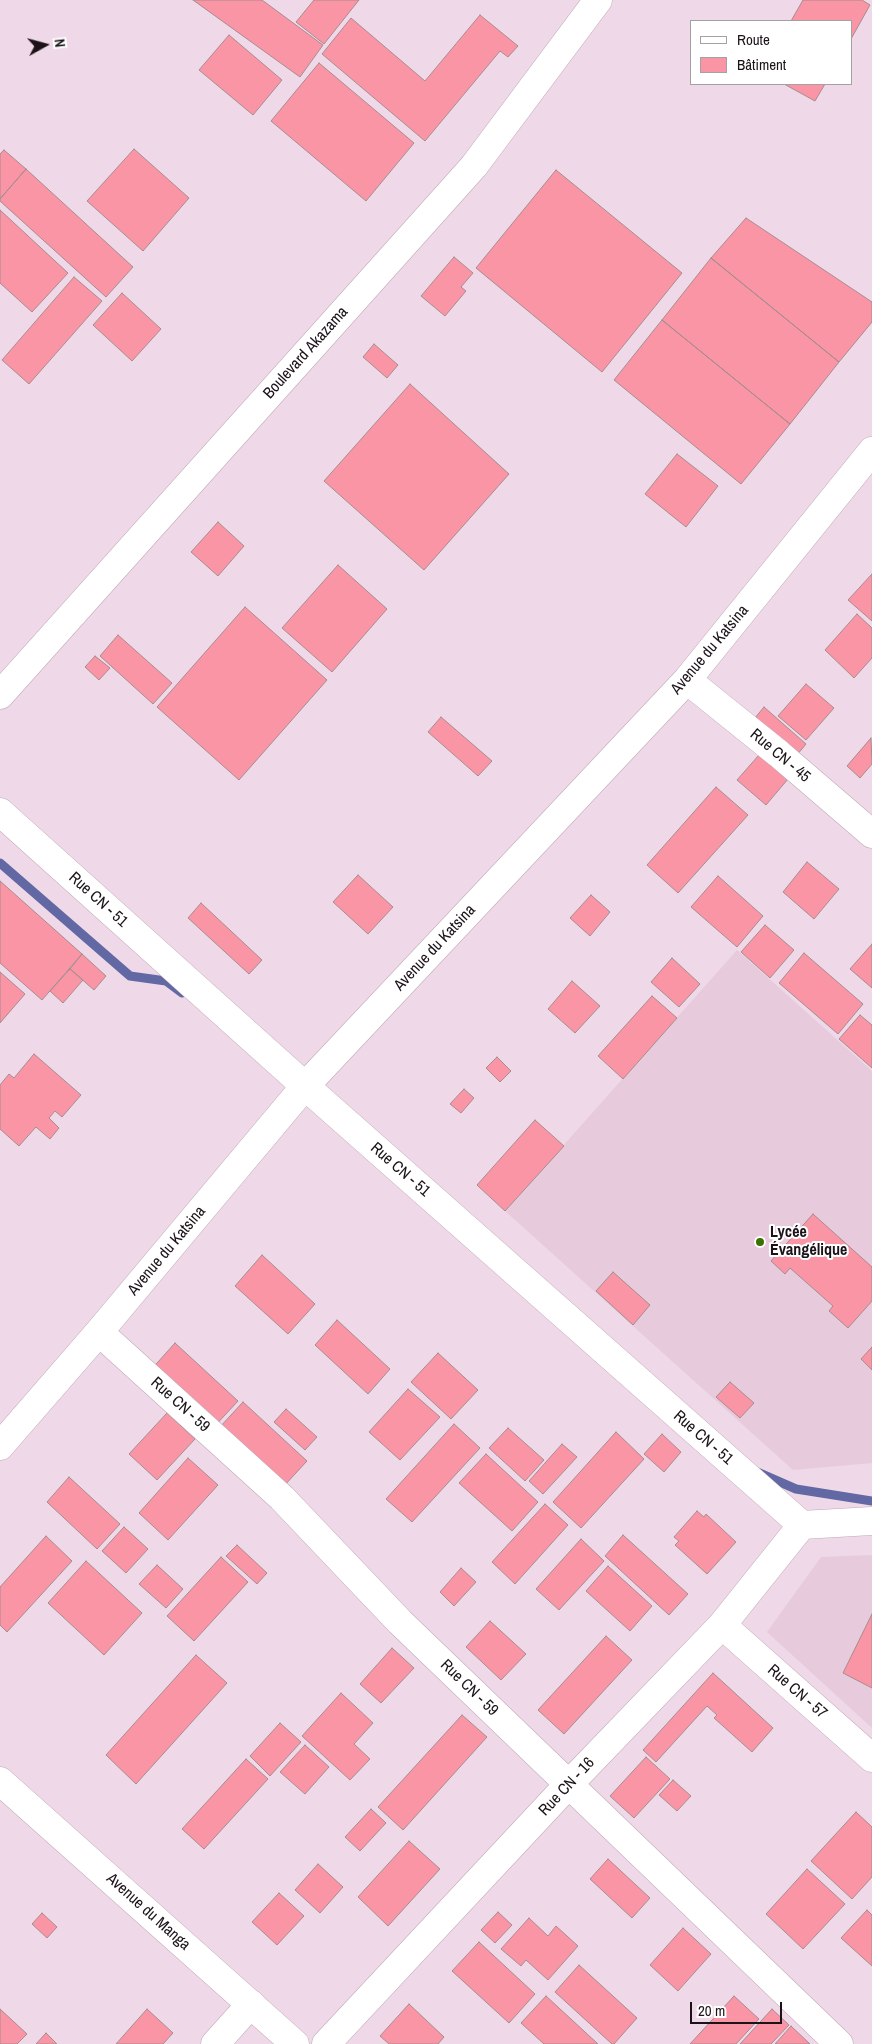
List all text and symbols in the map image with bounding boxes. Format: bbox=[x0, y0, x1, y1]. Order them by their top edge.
north arrow bbox=[20, 20, 70, 70]
legend bbox=[690, 20, 852, 85]
text: Route bbox=[737, 29, 770, 50]
text: N bbox=[50, 38, 69, 48]
text: Bâtiment bbox=[737, 54, 786, 75]
street label: Boulevard Akazama bbox=[260, 303, 352, 403]
street label: Avenue du Katsina bbox=[667, 601, 753, 699]
street label: Rue CN - 45 bbox=[746, 725, 814, 787]
street label: Rue CN - 51 bbox=[64, 868, 132, 932]
street label: Avenue du Katsina bbox=[390, 901, 480, 995]
street label: Rue CN - 51 bbox=[366, 1139, 434, 1201]
street label: Avenue du Katsina bbox=[124, 1202, 210, 1300]
place label: Lycée Évangélique bbox=[770, 1223, 847, 1261]
marker: Lycée Évangélique bbox=[754, 1236, 766, 1248]
street label: Rue CN - 59 bbox=[146, 1373, 214, 1437]
street label: Rue CN - 51 bbox=[669, 1407, 737, 1469]
street label: Rue CN - 59 bbox=[436, 1656, 502, 1720]
street label: Rue CN - 57 bbox=[763, 1661, 831, 1723]
street label: Rue CN - 16 bbox=[535, 1754, 599, 1820]
street label: Avenue du Manga bbox=[102, 1869, 194, 1955]
scale bar bbox=[692, 1992, 784, 2024]
text: 20 m bbox=[698, 2000, 725, 2021]

